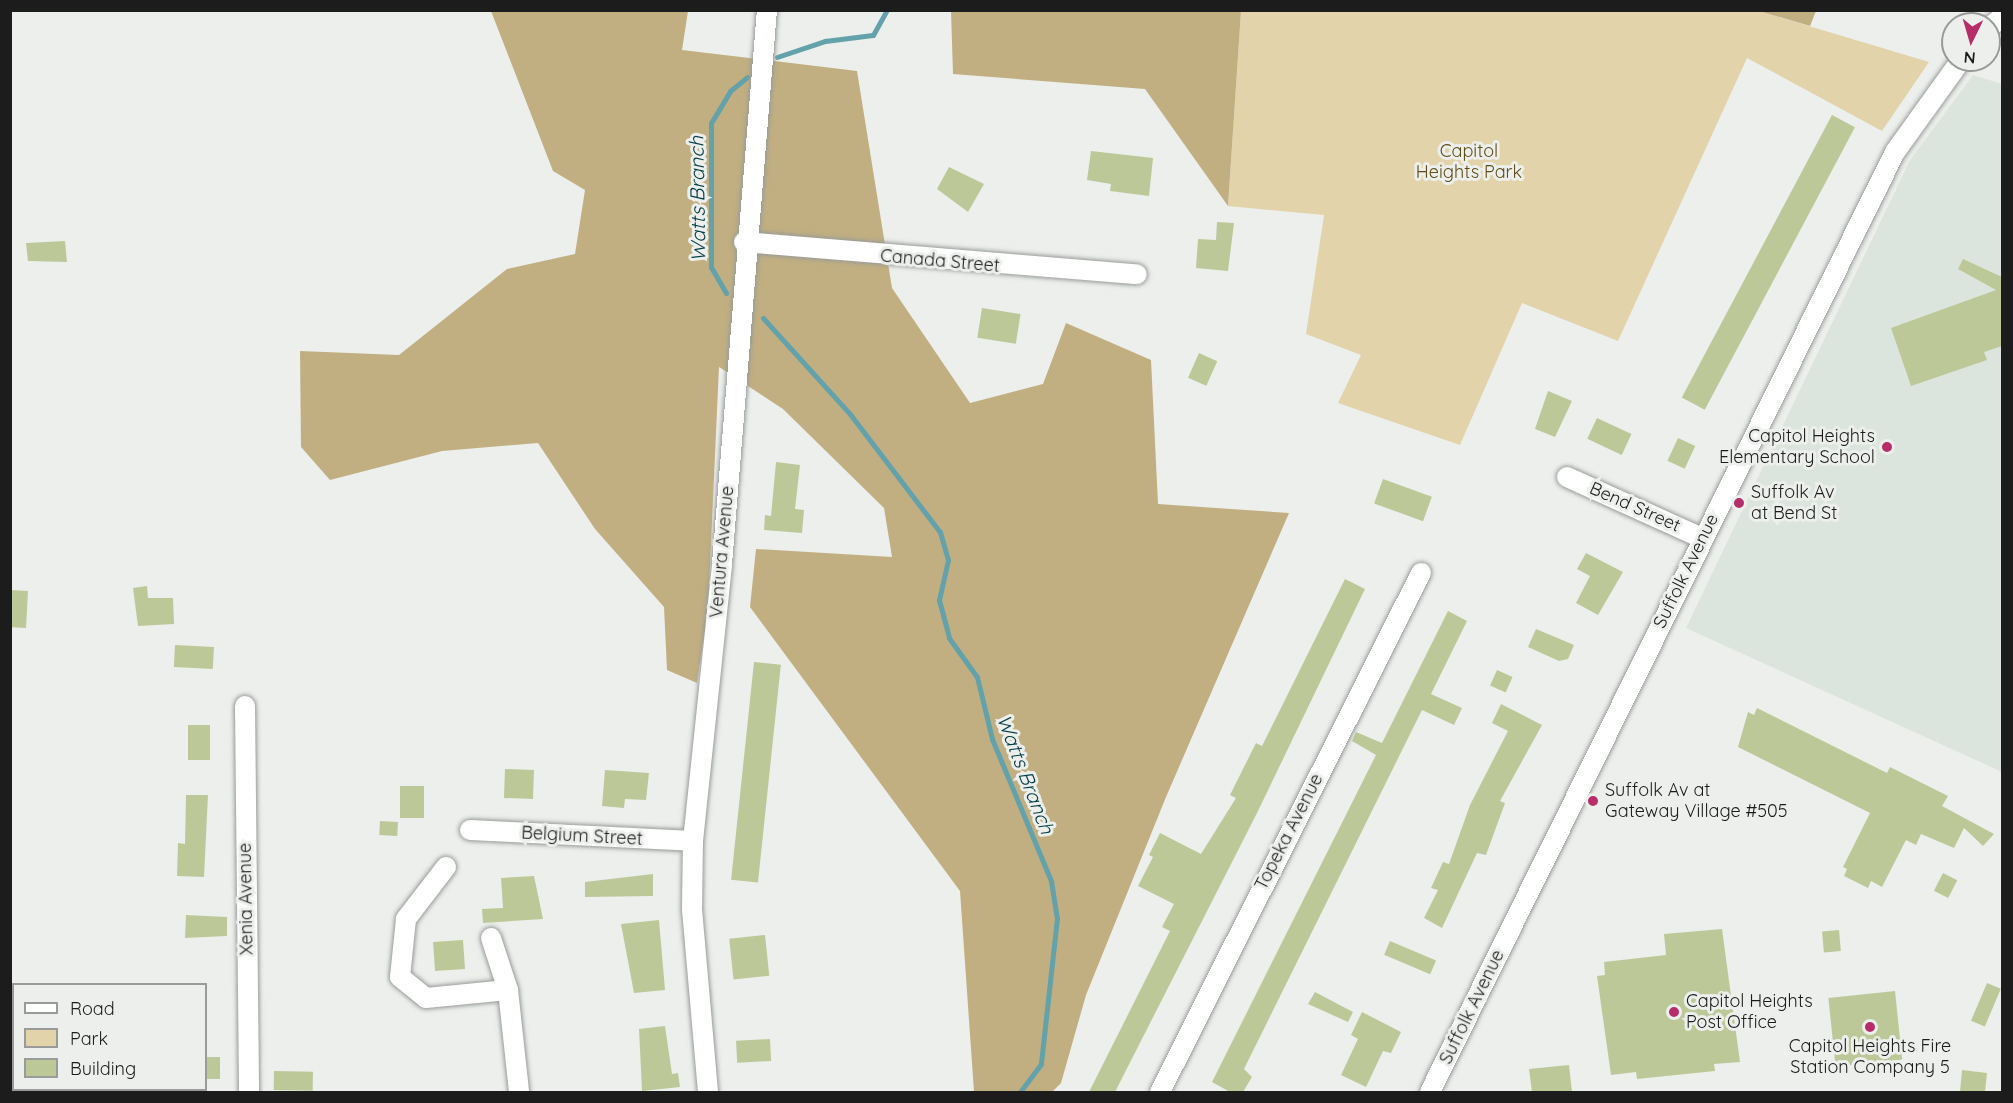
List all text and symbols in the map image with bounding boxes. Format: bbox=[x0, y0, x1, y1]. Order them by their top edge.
north arrow bbox=[1941, 12, 2001, 72]
text: N bbox=[1963, 47, 1976, 68]
water label: Watts Branch bbox=[684, 136, 710, 262]
park label: Capitol Heights Park bbox=[1416, 141, 1522, 184]
street label: Canada Street bbox=[879, 245, 1001, 277]
place label: Capitol Heights Elementary School bbox=[1719, 426, 1875, 468]
marker: Capitol Heights Elementary School bbox=[1880, 440, 1894, 454]
street label: Bend Street bbox=[1586, 477, 1684, 537]
place label: Suffolk Av at Bend St bbox=[1751, 482, 1837, 524]
street label: Ventura Avenue bbox=[705, 485, 739, 619]
marker: Suffolk Av at Bend St bbox=[1732, 496, 1746, 510]
street label: Suffolk Avenue bbox=[1649, 510, 1723, 632]
water label: Watts Branch bbox=[992, 711, 1060, 837]
street label: Topeka Avenue bbox=[1250, 770, 1328, 894]
place label: Suffolk Av at Gateway Village #505 bbox=[1605, 780, 1788, 822]
marker: Suffolk Av at Gateway Village #505 bbox=[1586, 794, 1600, 808]
street label: Belgium Street bbox=[521, 822, 643, 850]
street label: Xenia Avenue bbox=[234, 843, 258, 955]
street label: Suffolk Avenue bbox=[1435, 946, 1509, 1068]
legend bbox=[12, 983, 207, 1091]
place label: Capitol Heights Post Office bbox=[1686, 991, 1813, 1034]
text: Road bbox=[70, 997, 115, 1020]
marker: Capitol Heights Post Office bbox=[1667, 1005, 1681, 1019]
marker: Capitol Heights Fire Station Company 5 bbox=[1863, 1020, 1877, 1034]
text: Park bbox=[70, 1027, 108, 1050]
place label: Capitol Heights Fire Station Company 5 bbox=[1789, 1036, 1951, 1078]
text: Building bbox=[70, 1057, 136, 1080]

